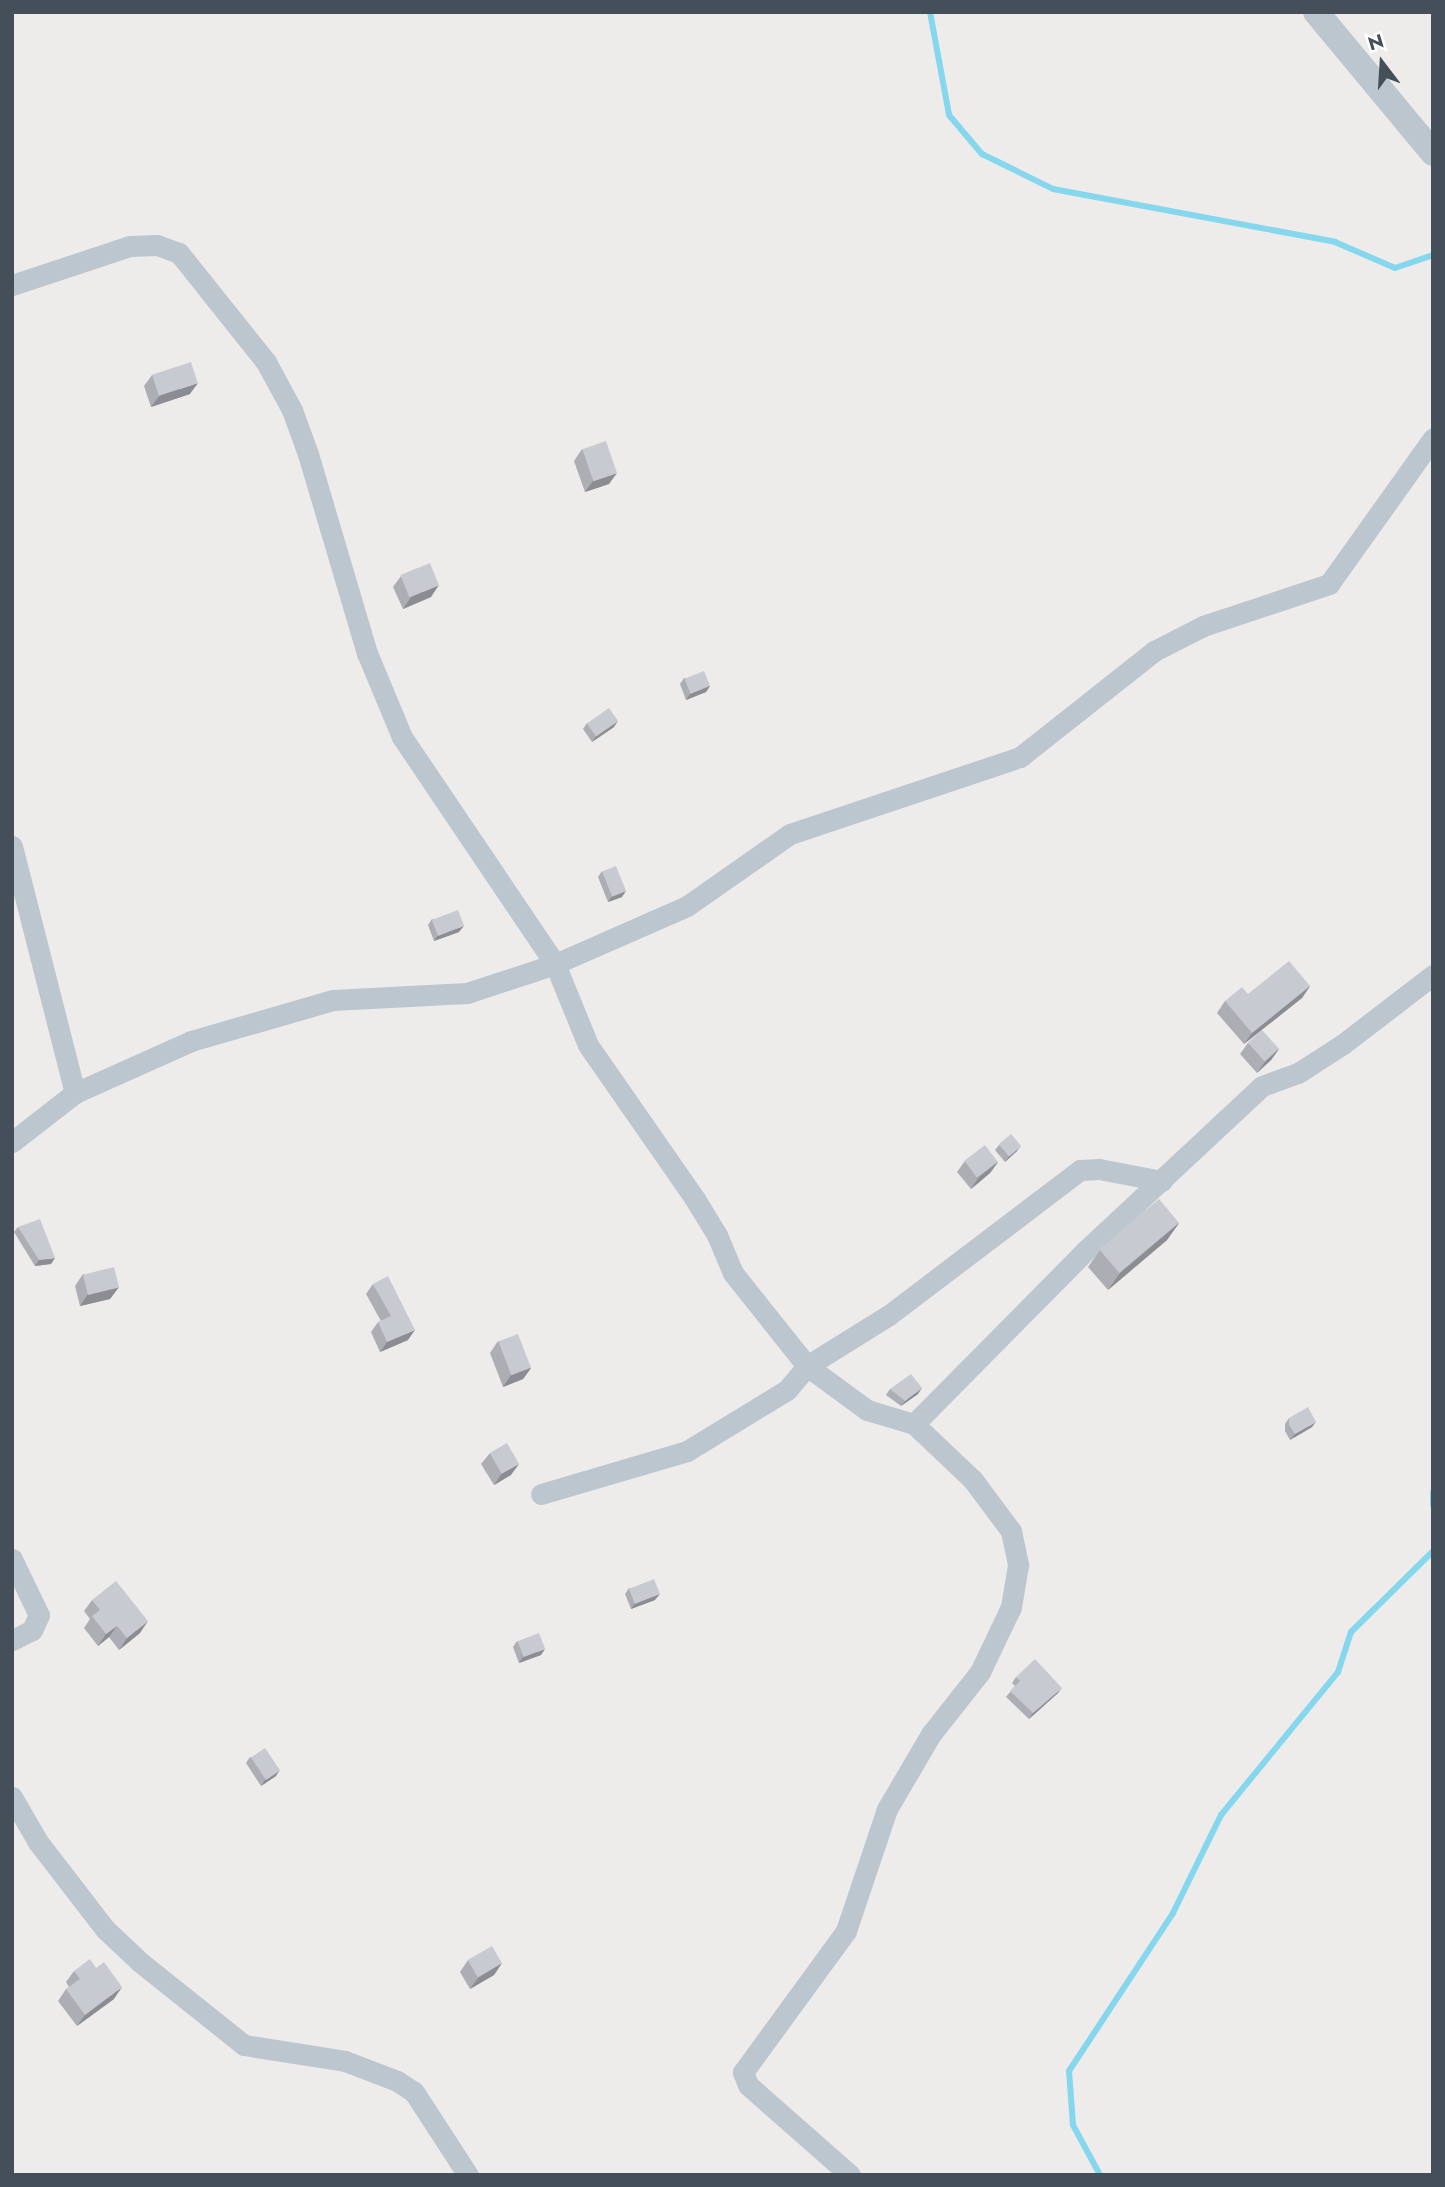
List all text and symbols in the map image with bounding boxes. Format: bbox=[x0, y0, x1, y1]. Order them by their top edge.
text: N bbox=[1365, 27, 1387, 58]
north arrow bbox=[1347, 28, 1417, 98]

